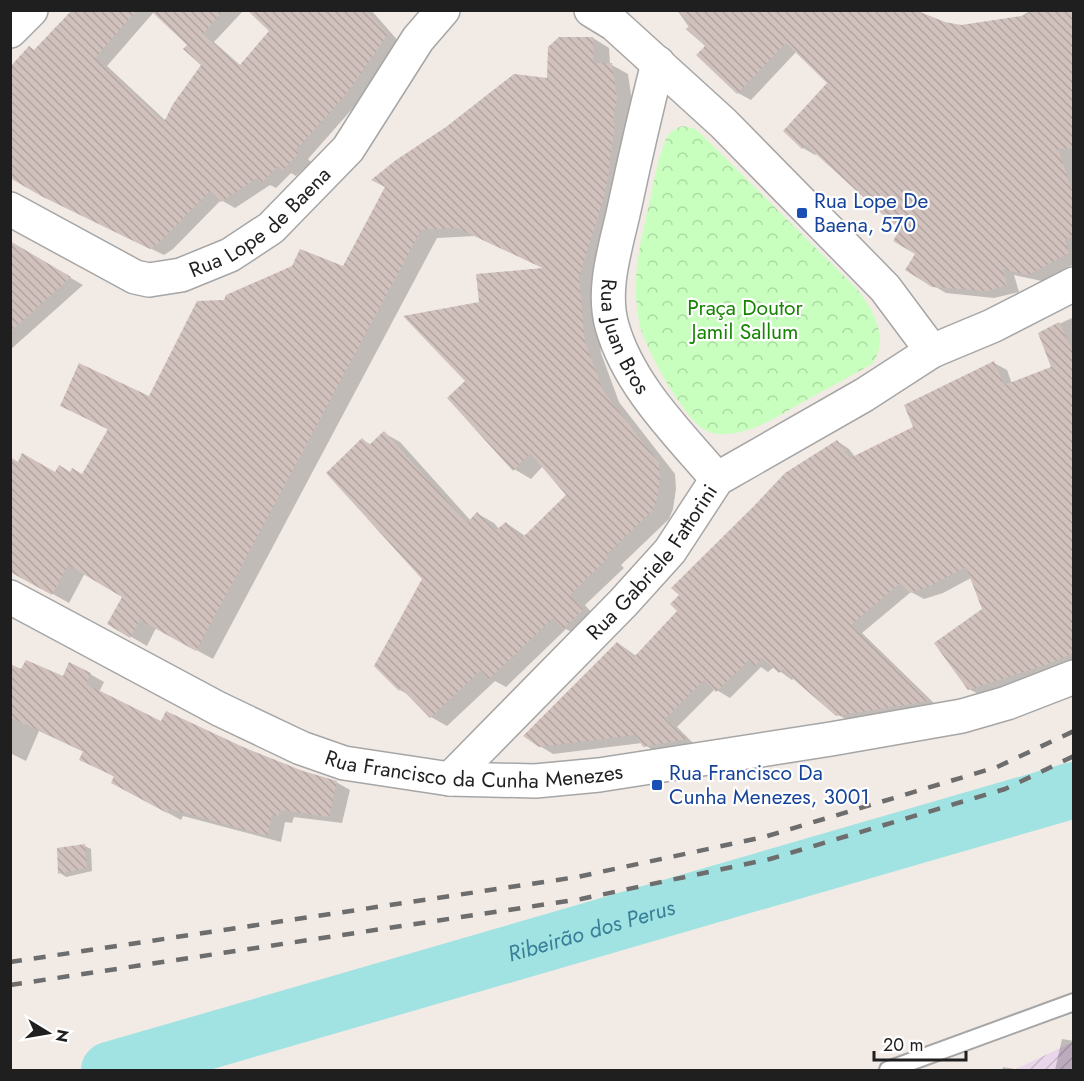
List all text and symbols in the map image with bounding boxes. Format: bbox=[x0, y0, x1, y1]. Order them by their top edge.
street label: Rua Lope de Baena bbox=[184, 160, 338, 285]
place label: Rua Lope De Baena, 570 bbox=[814, 186, 928, 240]
marker: Rua Lope De Baena, 570 bbox=[795, 206, 809, 220]
street label: Rua Juan Bros bbox=[593, 278, 657, 400]
park label: Praça Doutor Jamil Sallum bbox=[687, 293, 803, 347]
street label: Rua Gabriele Fattorini bbox=[580, 478, 725, 647]
street label: Rua Francisco da Cunha Menezes bbox=[321, 742, 625, 796]
place label: Rua Francisco Da Cunha Menezes, 3001 bbox=[669, 758, 870, 812]
marker: Rua Francisco Da Cunha Menezes, 3001 bbox=[650, 778, 664, 792]
water label: Ribeirão dos Perus bbox=[504, 891, 679, 969]
north arrow bbox=[18, 1003, 78, 1063]
scale bar bbox=[874, 1024, 966, 1062]
text: N bbox=[50, 1027, 75, 1044]
text: 20 m bbox=[883, 1032, 923, 1058]

